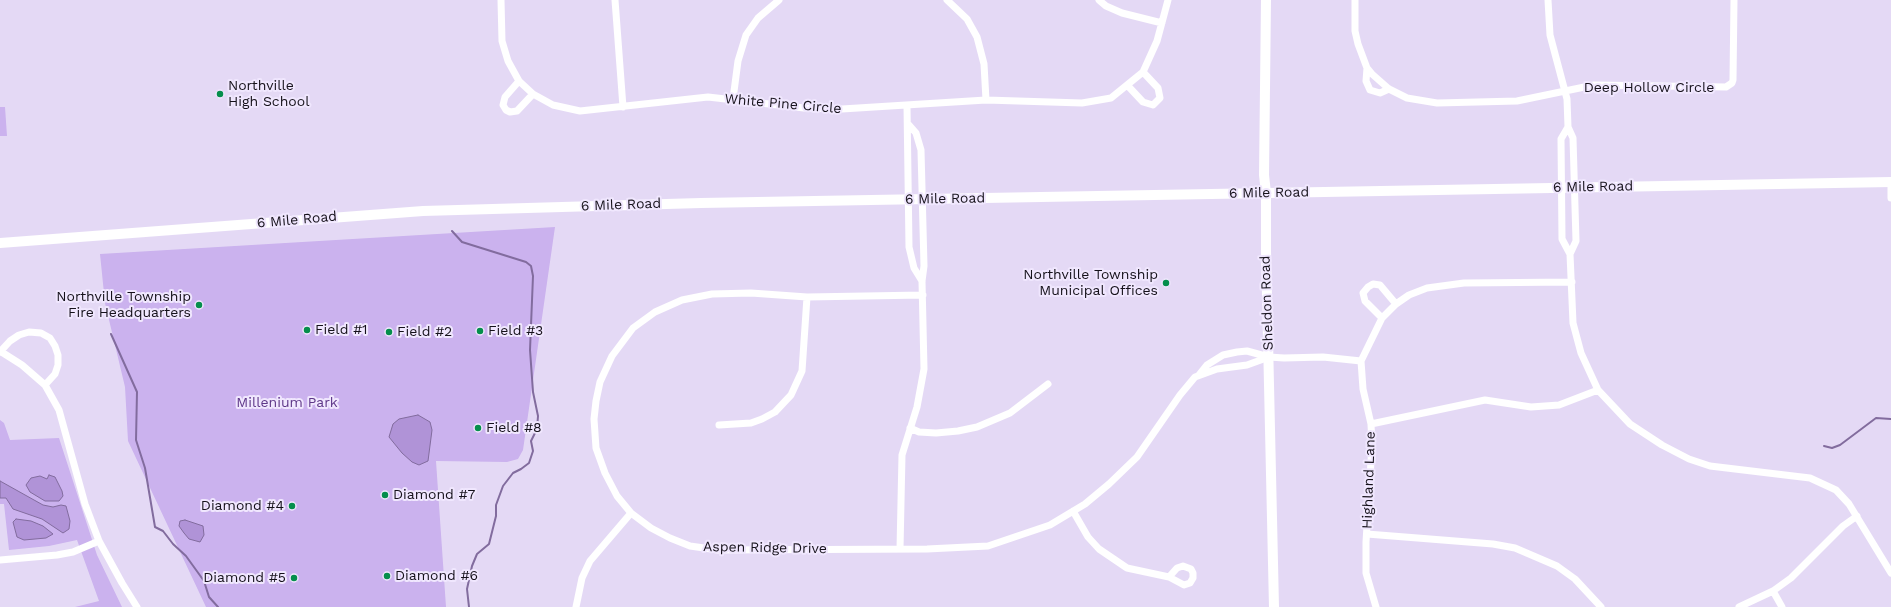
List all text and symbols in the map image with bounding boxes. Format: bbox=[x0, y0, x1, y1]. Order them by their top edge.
place label: Northville High School bbox=[228, 78, 309, 110]
street label: Deep Hollow Circle bbox=[1584, 80, 1714, 96]
marker: Northville High School bbox=[215, 89, 225, 99]
street label: White Pine Circle bbox=[724, 91, 842, 117]
street label: 6 Mile Road bbox=[1553, 178, 1633, 196]
street label: 6 Mile Road bbox=[1229, 184, 1309, 202]
street label: 6 Mile Road bbox=[905, 190, 985, 208]
street label: 6 Mile Road bbox=[581, 195, 661, 215]
street label: 6 Mile Road bbox=[256, 208, 338, 232]
street label: Sheldon Road bbox=[1257, 255, 1277, 351]
place label: Northville Township Municipal Offices bbox=[1023, 267, 1158, 300]
marker: Northville Township Municipal Offices bbox=[1161, 278, 1171, 288]
place label: Northville Township Fire Headquarters bbox=[56, 289, 191, 322]
marker: Northville Township Fire Headquarters bbox=[194, 300, 204, 310]
place label: Field #1 bbox=[315, 322, 368, 338]
place label: Field #3 bbox=[488, 323, 543, 339]
place label: Field #2 bbox=[397, 324, 452, 340]
marker: Field #1 bbox=[302, 325, 312, 335]
marker: Field #3 bbox=[475, 326, 485, 336]
marker: Field #2 bbox=[384, 327, 394, 337]
park label: Millenium Park bbox=[236, 395, 338, 411]
place label: Field #8 bbox=[486, 420, 542, 436]
marker: Field #8 bbox=[473, 423, 483, 433]
street label: Highland Lane bbox=[1359, 431, 1379, 529]
place label: Diamond #7 bbox=[393, 487, 475, 503]
marker: Diamond #7 bbox=[380, 490, 390, 500]
place label: Diamond #4 bbox=[201, 498, 284, 514]
marker: Diamond #4 bbox=[287, 501, 297, 511]
street label: Aspen Ridge Drive bbox=[703, 539, 827, 557]
place label: Diamond #6 bbox=[395, 568, 478, 584]
place label: Diamond #5 bbox=[203, 570, 286, 586]
marker: Diamond #6 bbox=[382, 571, 392, 581]
marker: Diamond #5 bbox=[289, 573, 299, 583]

